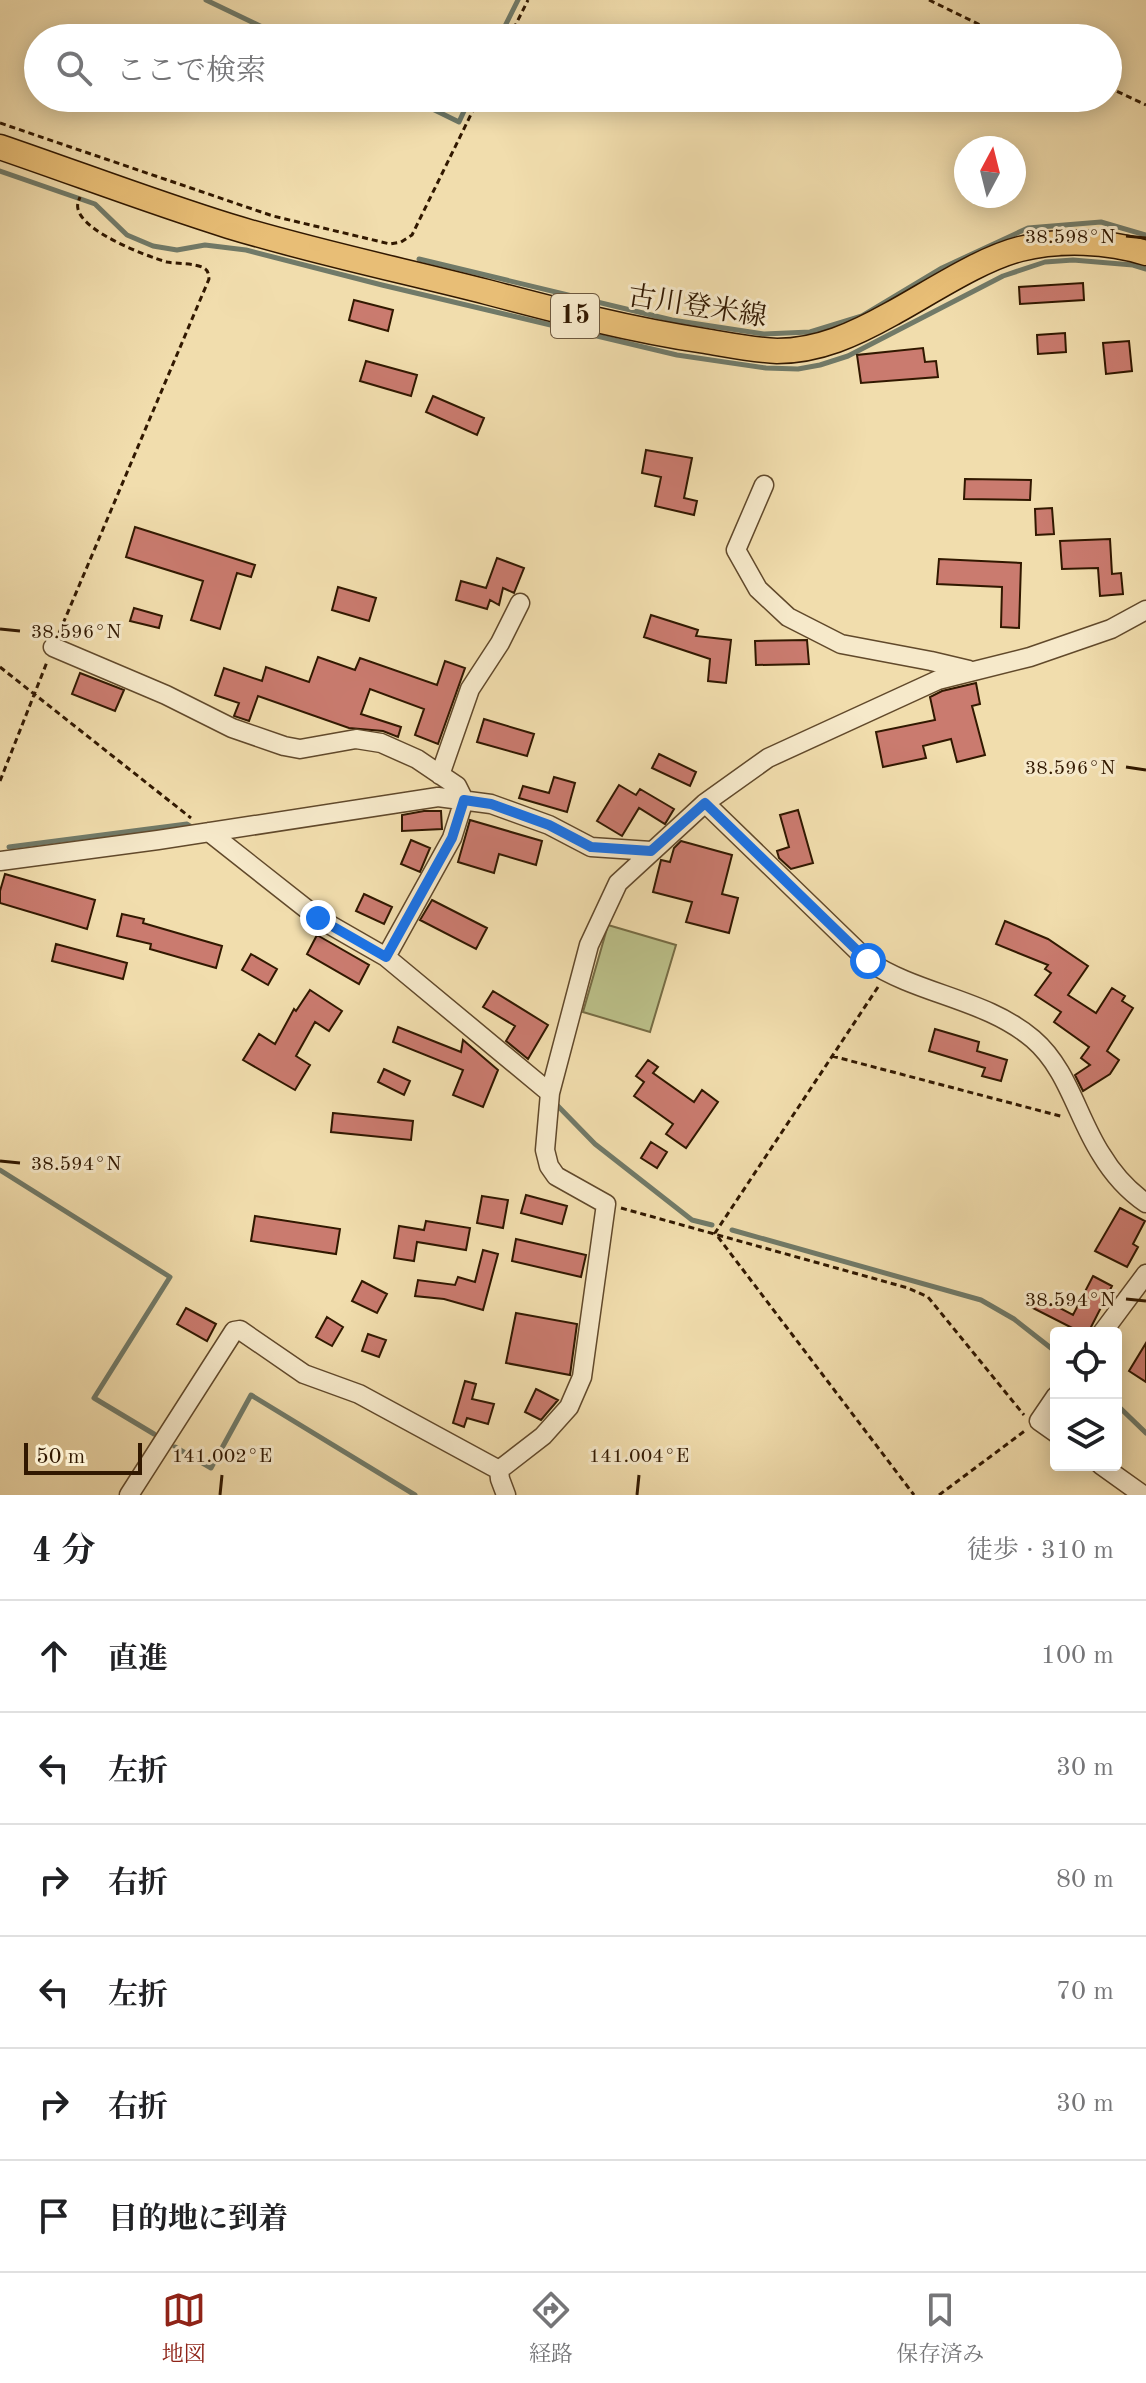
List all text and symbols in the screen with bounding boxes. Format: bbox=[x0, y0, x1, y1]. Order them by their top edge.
search box bbox=[24, 24, 1122, 112]
icon: search bbox=[52, 46, 96, 90]
text: ここで検索 bbox=[116, 57, 266, 87]
north arrow bbox=[954, 136, 1026, 208]
text: 38.598°N bbox=[1025, 228, 1115, 248]
street label: 古川登米線 bbox=[626, 280, 769, 333]
road number: 15 bbox=[551, 294, 599, 338]
text: 38.596°N bbox=[31, 623, 121, 643]
text: 38.596°N bbox=[1025, 759, 1115, 779]
route end bbox=[300, 900, 336, 936]
route start bbox=[850, 943, 886, 979]
text: 38.594°N bbox=[31, 1155, 121, 1175]
text: 38.594°N bbox=[1025, 1291, 1115, 1311]
map controls bbox=[1050, 1327, 1122, 1471]
button: locate bbox=[1050, 1327, 1122, 1399]
button: layers bbox=[1050, 1399, 1122, 1471]
scale bar bbox=[24, 1439, 142, 1475]
text: 50 m bbox=[36, 1446, 85, 1468]
text: 141.002°E bbox=[172, 1447, 272, 1467]
text: 141.004°E bbox=[589, 1447, 689, 1467]
text: 4 分 bbox=[32, 1535, 95, 1569]
text: 徒歩 · 310 m bbox=[967, 1538, 1114, 1564]
icon: ahead bbox=[32, 1634, 76, 1678]
text: 100 m bbox=[1041, 1643, 1114, 1669]
text: 直進 bbox=[108, 1645, 168, 1675]
icon: left bbox=[32, 1746, 76, 1790]
text: 30 m bbox=[1056, 1755, 1114, 1781]
text: 左折 bbox=[108, 1757, 168, 1787]
icon: right bbox=[32, 1858, 76, 1902]
text: 80 m bbox=[1056, 1867, 1114, 1893]
text: 右折 bbox=[108, 1869, 168, 1899]
icon: left bbox=[32, 1970, 76, 2014]
text: 70 m bbox=[1056, 1979, 1114, 2005]
text: 左折 bbox=[108, 1981, 168, 2011]
icon: right bbox=[32, 2082, 76, 2126]
text: 30 m bbox=[1056, 2091, 1114, 2117]
text: 右折 bbox=[108, 2093, 168, 2123]
icon: arrive bbox=[32, 2194, 76, 2238]
text: 目的地に到着 bbox=[108, 2205, 288, 2235]
tab: 地図 bbox=[162, 2288, 206, 2369]
tab: 経路 bbox=[529, 2288, 573, 2369]
tab: 保存済み bbox=[896, 2288, 984, 2369]

